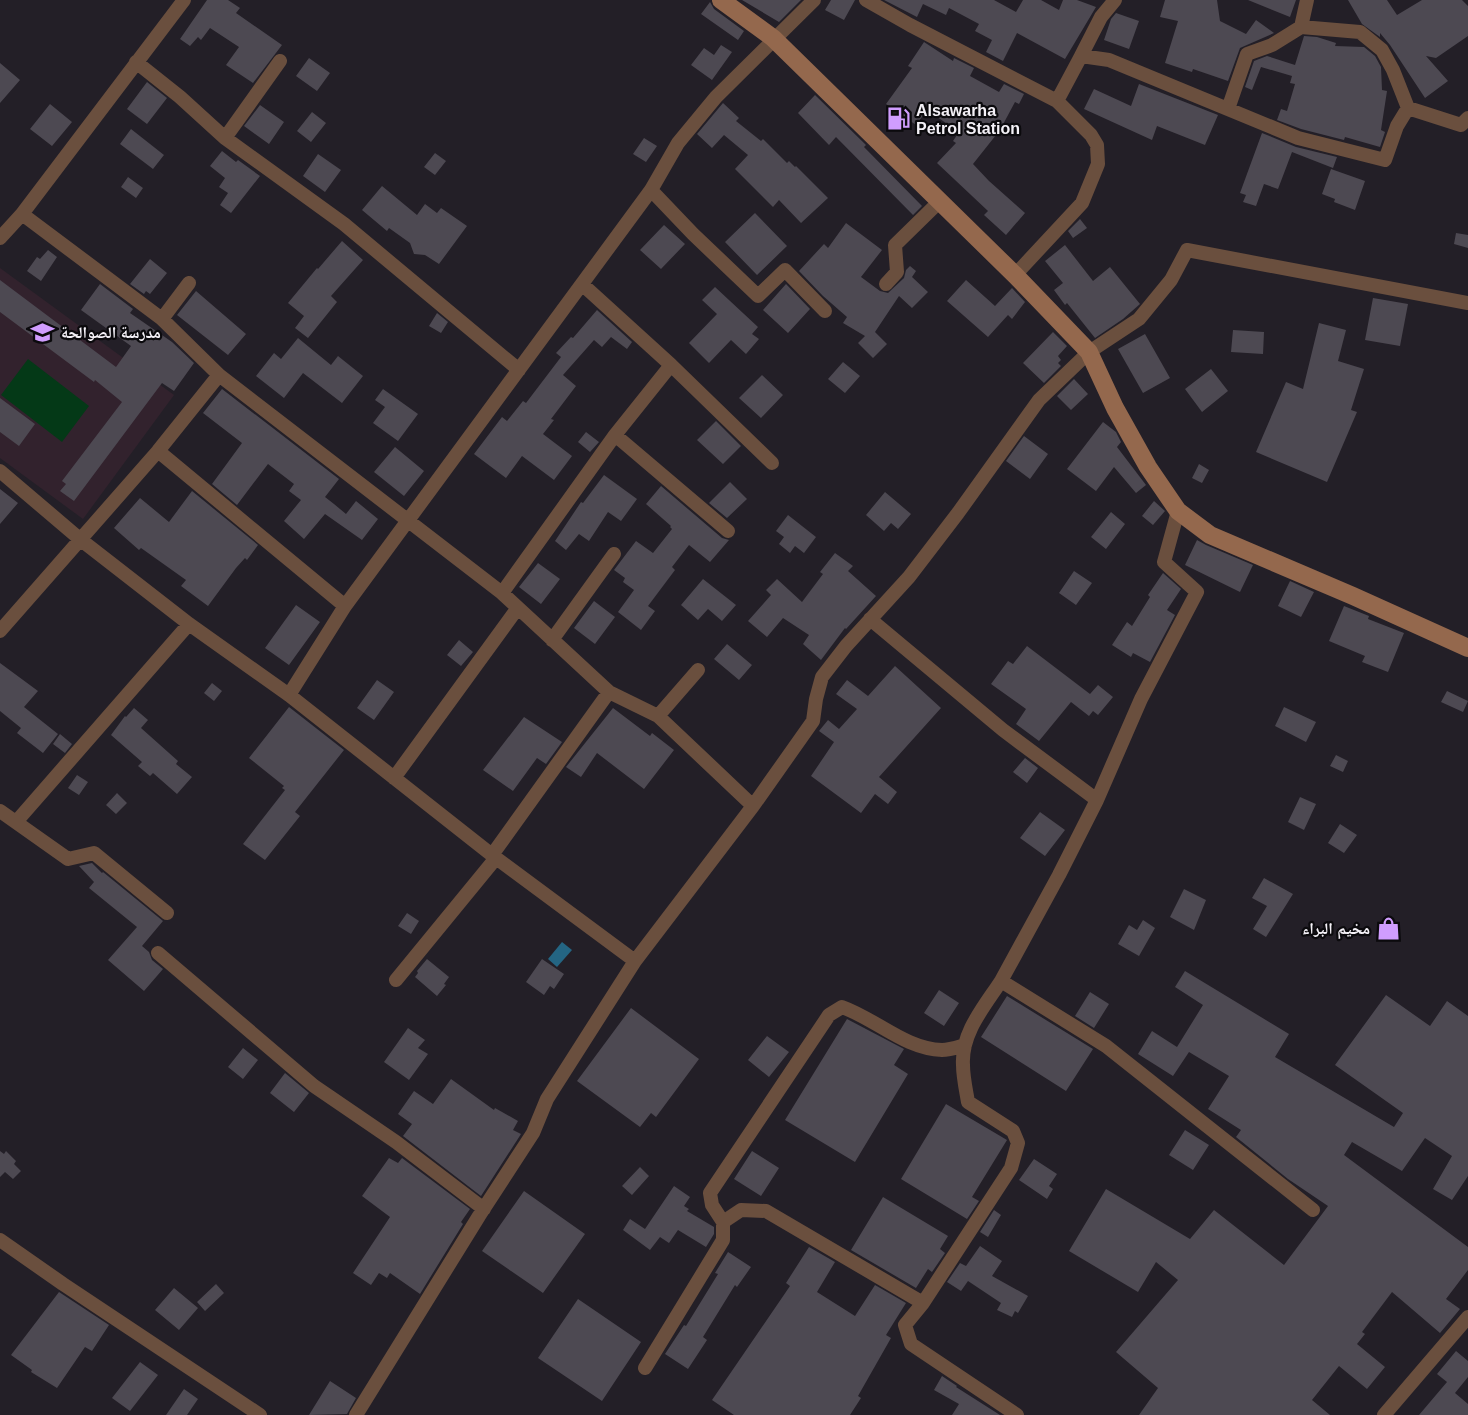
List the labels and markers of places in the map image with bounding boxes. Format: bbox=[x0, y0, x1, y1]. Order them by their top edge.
place label: Alsawarha Petrol Station bbox=[916, 102, 1020, 137]
fuel station icon: Alsawarha Petrol Station bbox=[885, 106, 911, 132]
school or university icon: مدرسة الصوالحة bbox=[30, 319, 56, 345]
place label: مدرسة الصوالحة bbox=[61, 324, 161, 341]
shop icon: مخيم البراء bbox=[1375, 915, 1401, 941]
place label: مخيم البراء bbox=[1302, 920, 1370, 940]

